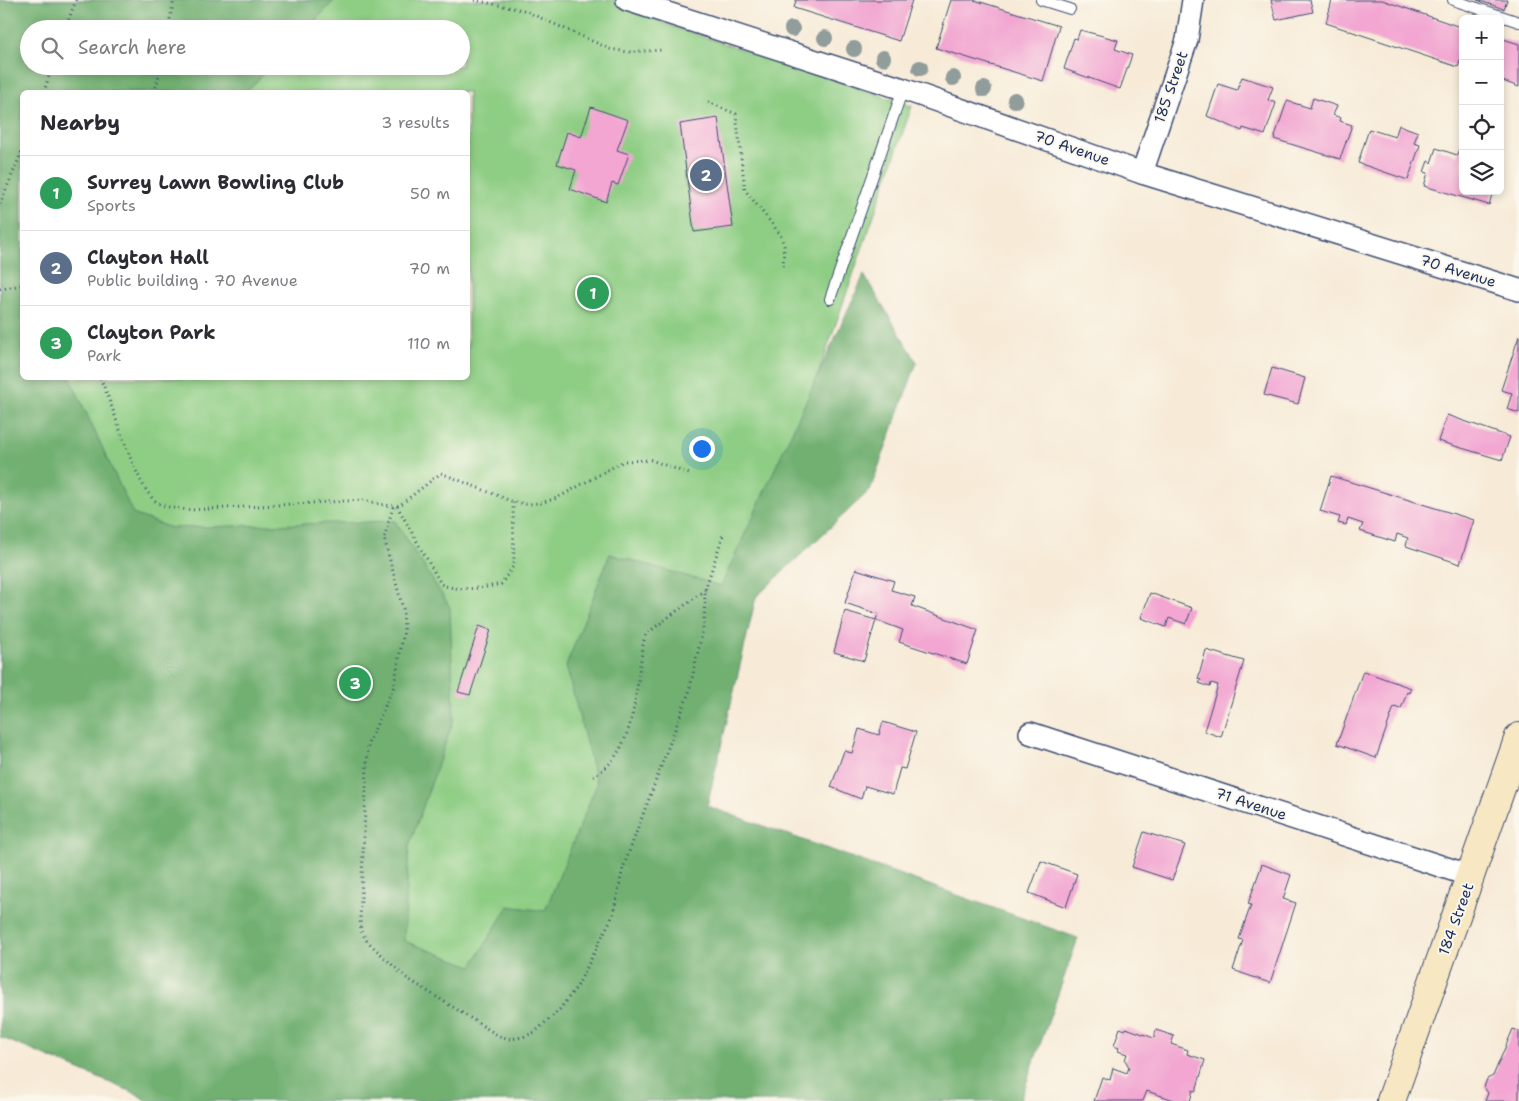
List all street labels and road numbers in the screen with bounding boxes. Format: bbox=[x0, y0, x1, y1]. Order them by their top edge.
street label: 185 Street bbox=[1149, 48, 1193, 126]
street label: 70 Avenue bbox=[1032, 126, 1112, 170]
street label: 70 Avenue bbox=[1417, 250, 1499, 292]
street label: 71 Avenue bbox=[1213, 783, 1289, 825]
street label: 184 Street bbox=[1434, 880, 1478, 958]

